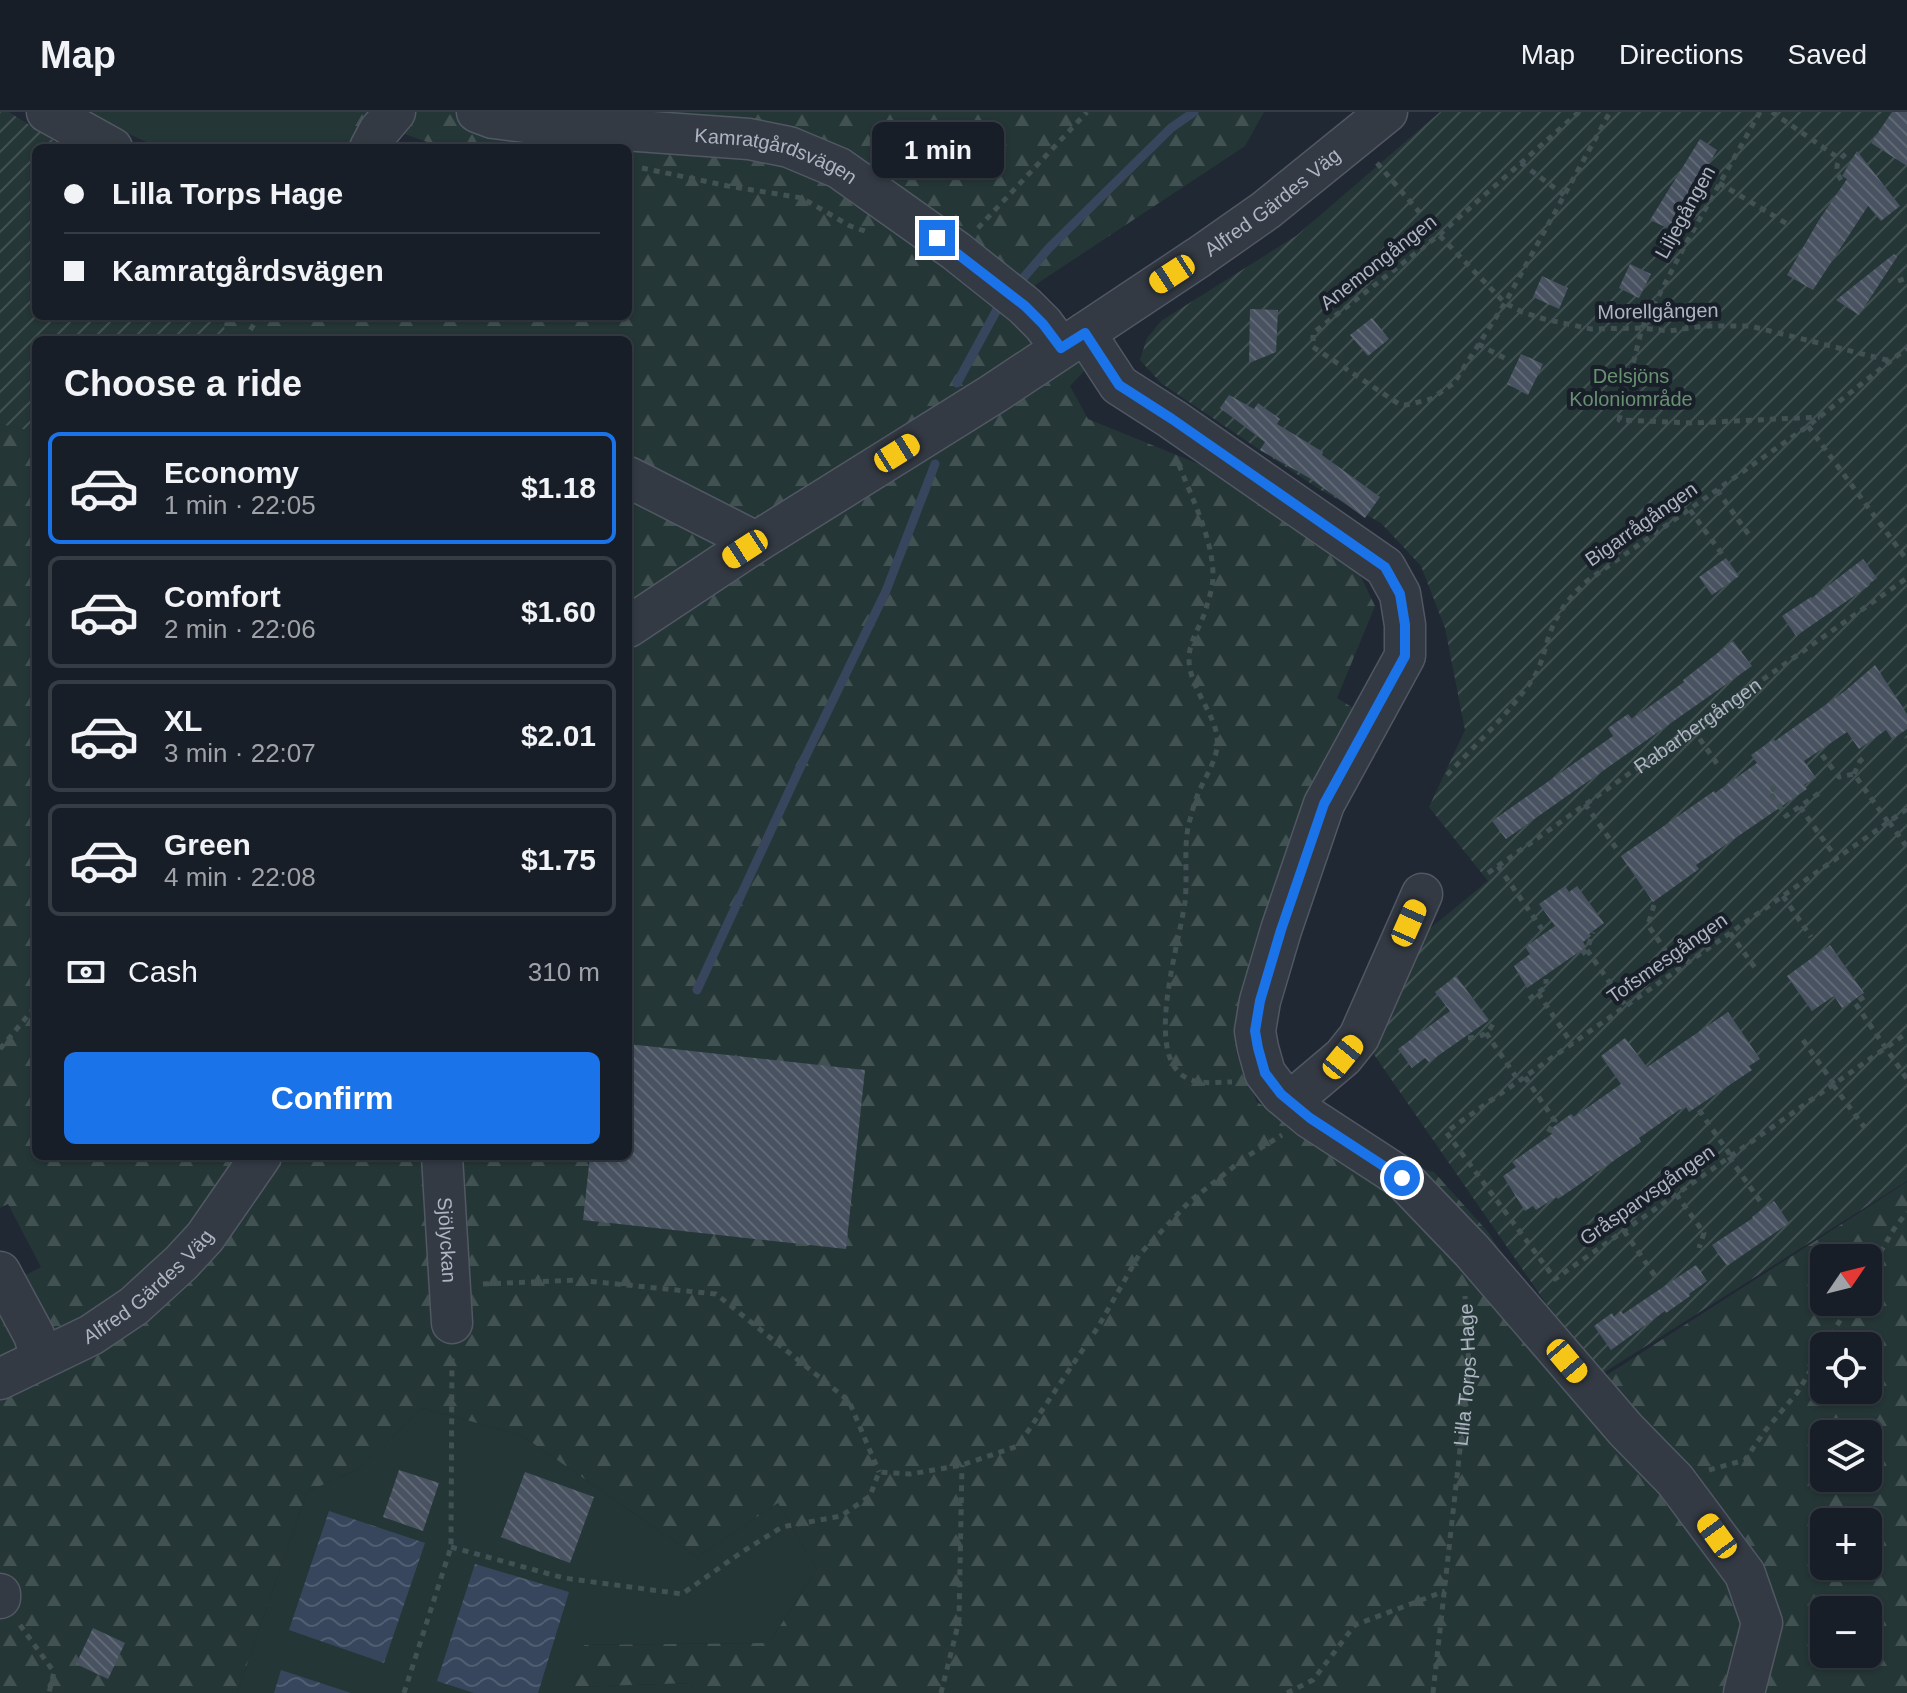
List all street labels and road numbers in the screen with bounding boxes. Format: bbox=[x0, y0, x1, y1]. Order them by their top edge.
street label: Kamratgårdsvägen bbox=[694, 124, 861, 188]
street label: Alfred Gärdes Väg bbox=[1200, 144, 1344, 261]
street label: Liljegången bbox=[1651, 162, 1719, 262]
street label: Anemongången bbox=[1316, 210, 1440, 314]
street label: Morellgången bbox=[1597, 299, 1719, 323]
street label: Bigarrågången bbox=[1581, 477, 1701, 571]
street label: Rabarbergången bbox=[1630, 673, 1765, 778]
street label: Tofsmesgången bbox=[1603, 908, 1731, 1008]
street label: Gråsparvsgången bbox=[1576, 1140, 1718, 1250]
street label: Sjölyckan bbox=[433, 1196, 461, 1283]
street label: Alfred Gärdes Väg bbox=[80, 1226, 218, 1348]
street label: Lilla Torps Hage bbox=[1449, 1303, 1480, 1447]

